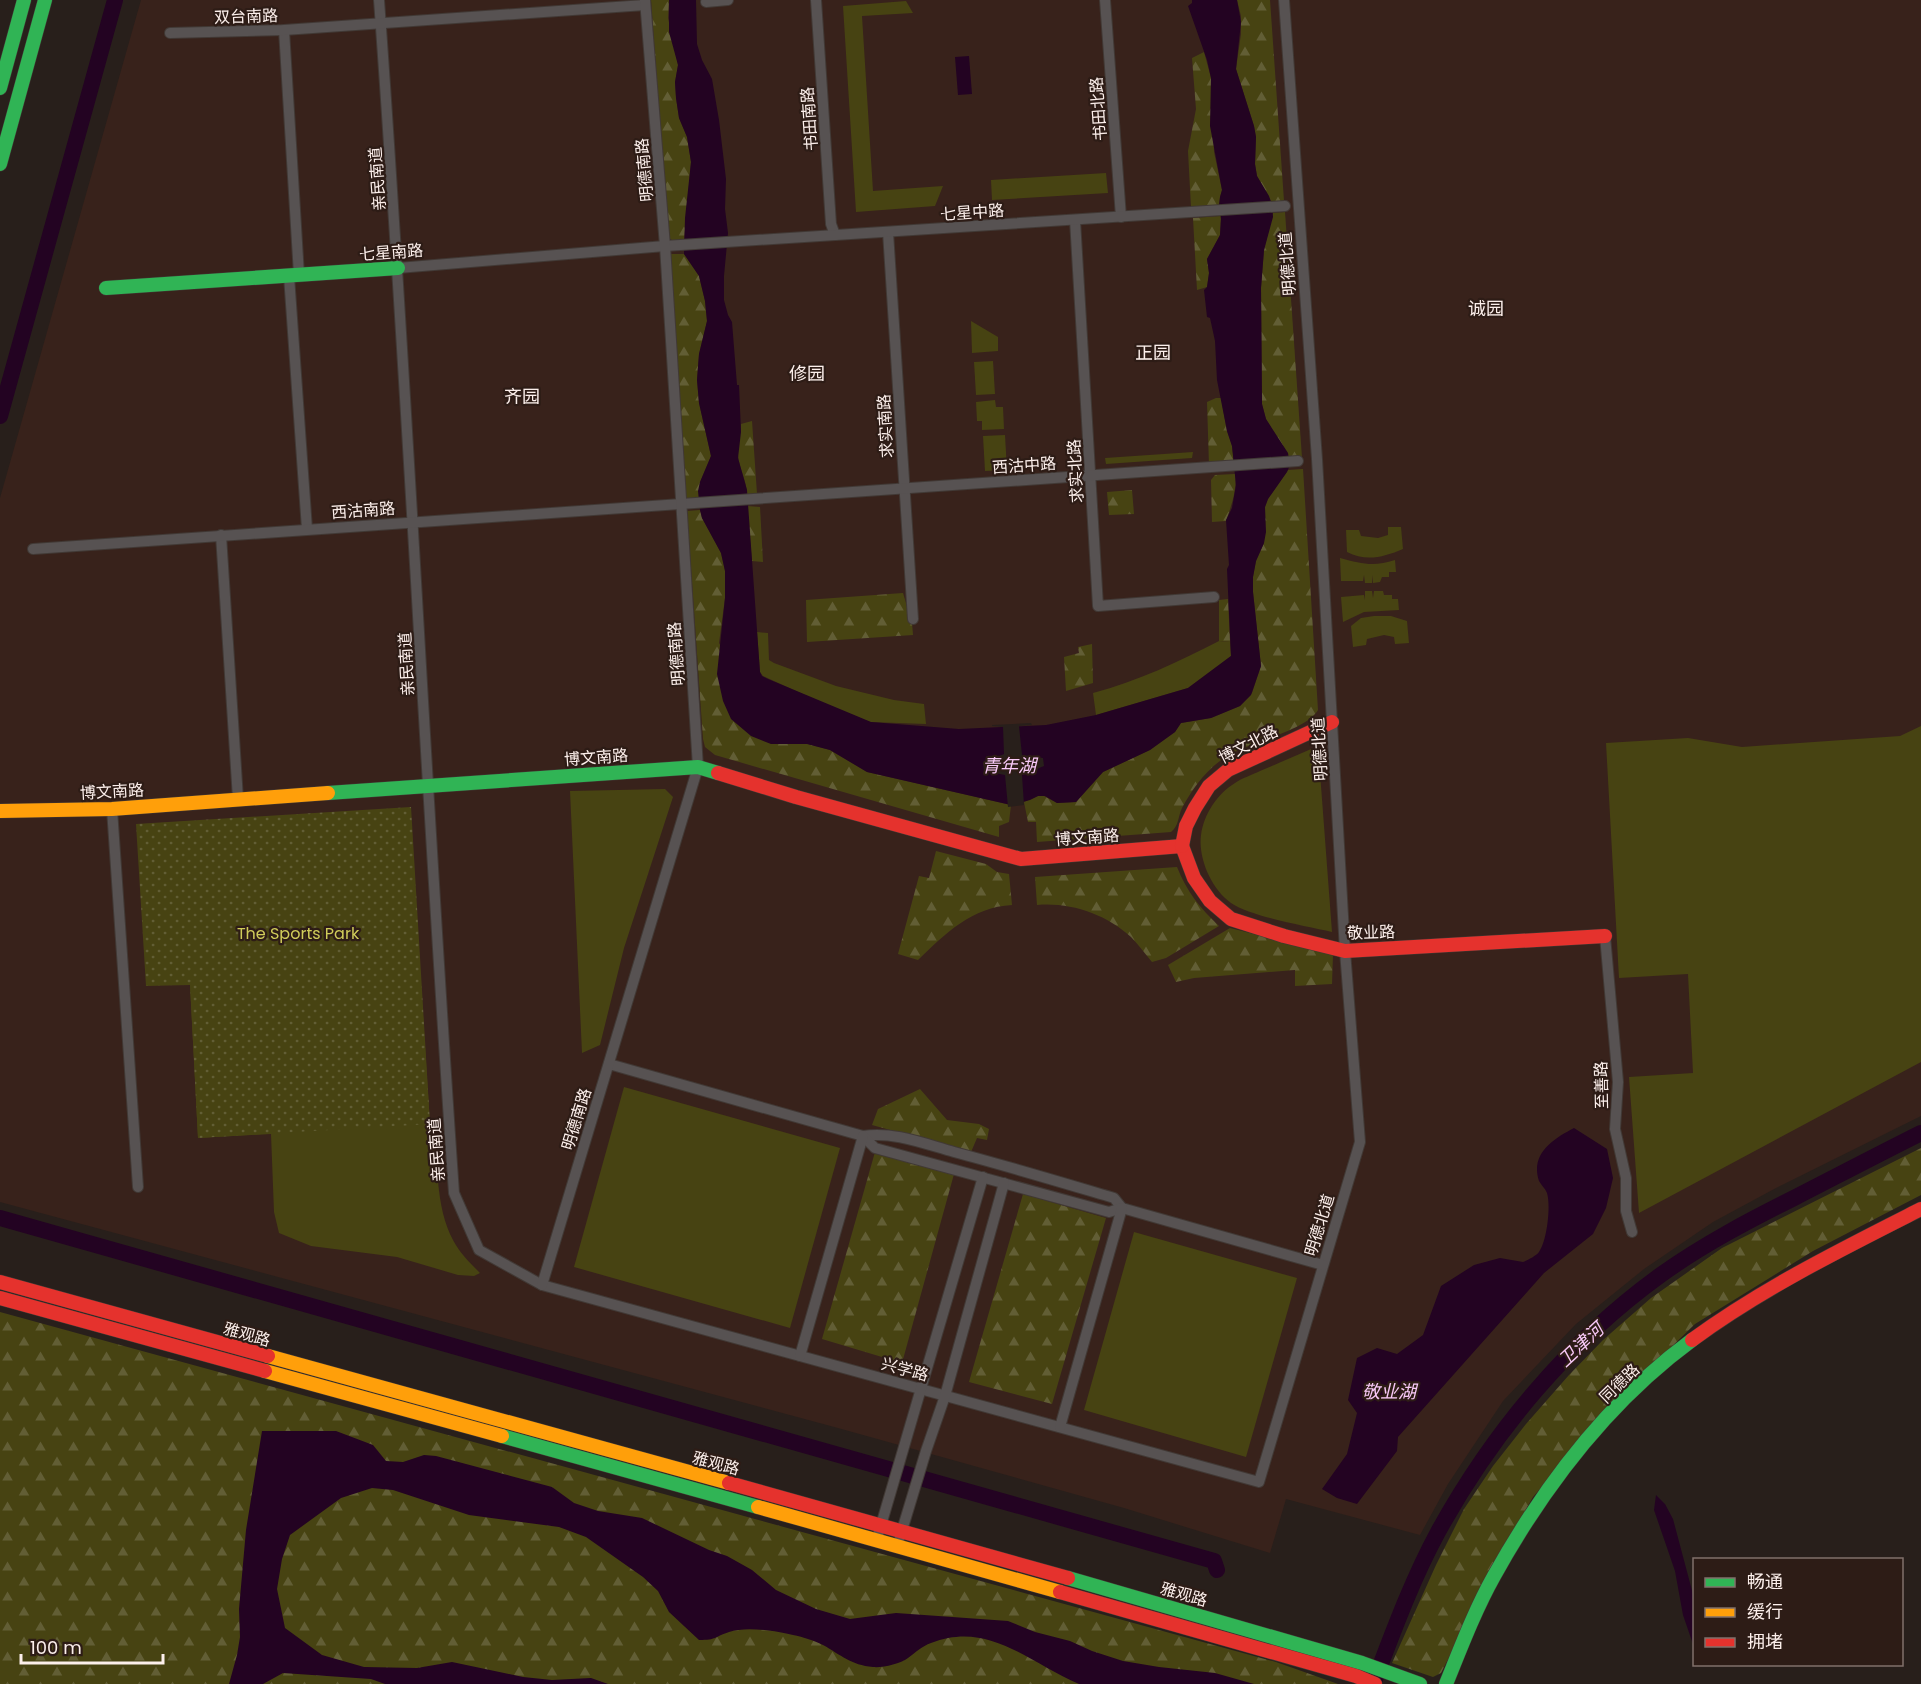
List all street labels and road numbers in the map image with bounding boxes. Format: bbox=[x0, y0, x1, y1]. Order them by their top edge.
street label: 双台南路 bbox=[214, 4, 278, 29]
street label: 书田北路 bbox=[1085, 76, 1112, 142]
street label: 书田南路 bbox=[796, 86, 823, 152]
street label: 明德南路 bbox=[630, 137, 659, 203]
street label: 亲民南道 bbox=[364, 146, 391, 212]
street label: 七星中路 bbox=[939, 199, 1005, 226]
street label: 明德北道 bbox=[1274, 231, 1301, 297]
street label: 七星南路 bbox=[358, 239, 424, 266]
street label: 求实南路 bbox=[872, 393, 899, 459]
street label: 求实北路 bbox=[1062, 438, 1089, 504]
street label: 西沽中路 bbox=[991, 452, 1057, 479]
street label: 西沽南路 bbox=[330, 497, 396, 524]
street label: 明德南路 bbox=[663, 621, 690, 687]
street label: 亲民南道 bbox=[393, 631, 420, 697]
street label: 明德北道 bbox=[1306, 716, 1333, 782]
street label: 博文北路 bbox=[1214, 720, 1282, 769]
street label: 博文南路 bbox=[563, 744, 629, 771]
street label: 博文南路 bbox=[79, 778, 145, 805]
street label: 博文南路 bbox=[1054, 824, 1120, 851]
street label: 敬业路 bbox=[1347, 920, 1395, 945]
street label: 至善路 bbox=[1590, 1061, 1613, 1109]
street label: 明德南路 bbox=[556, 1085, 597, 1153]
street label: 亲民南道 bbox=[423, 1117, 450, 1183]
street label: 明德北道 bbox=[1299, 1191, 1340, 1259]
street label: 雅观路 bbox=[221, 1317, 273, 1352]
street label: 兴学路 bbox=[879, 1352, 931, 1387]
street label: 同德路 bbox=[1594, 1358, 1645, 1408]
street label: 雅观路 bbox=[690, 1446, 742, 1481]
street label: 雅观路 bbox=[1158, 1577, 1210, 1612]

